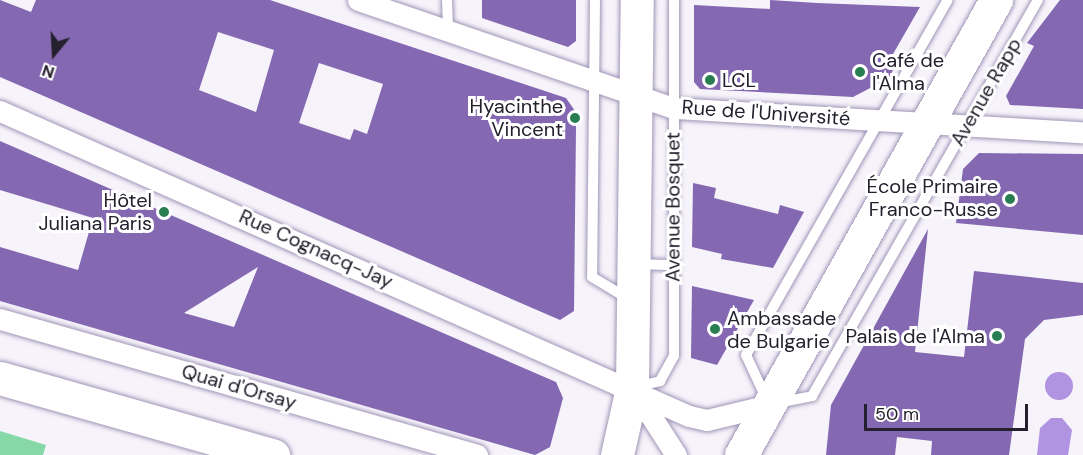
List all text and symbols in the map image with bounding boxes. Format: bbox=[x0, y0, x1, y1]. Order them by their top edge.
north arrow bbox=[24, 24, 84, 84]
street label: Avenue Rapp bbox=[945, 34, 1027, 150]
place label: Café de l'Alma bbox=[872, 48, 944, 95]
text: N bbox=[39, 60, 57, 83]
marker: Café de l'Alma bbox=[853, 65, 867, 79]
place label: LCL bbox=[722, 68, 756, 92]
marker: LCL bbox=[703, 73, 717, 87]
place label: Hyacinthe Vincent bbox=[470, 94, 563, 141]
street label: Rue de l'Université bbox=[681, 95, 851, 131]
marker: Hyacinthe Vincent bbox=[568, 111, 582, 125]
street label: Avenue Bosquet bbox=[661, 132, 685, 282]
place label: École Primaire Franco-Russe bbox=[867, 175, 998, 222]
place label: Hôtel Juliana Paris bbox=[38, 189, 152, 236]
marker: École Primaire Franco-Russe bbox=[1003, 192, 1017, 206]
street label: Rue Cognacq-Jay bbox=[235, 204, 397, 294]
marker: Hôtel Juliana Paris bbox=[157, 205, 171, 219]
place label: Ambassade de Bulgarie bbox=[727, 306, 836, 353]
marker: Ambassade de Bulgarie bbox=[708, 322, 722, 336]
place label: Palais de l'Alma bbox=[845, 324, 985, 348]
marker: Palais de l'Alma bbox=[990, 329, 1004, 343]
street label: Quai d'Orsay bbox=[179, 359, 299, 415]
scale bar bbox=[867, 392, 1030, 430]
text: 50 m bbox=[875, 402, 919, 426]

